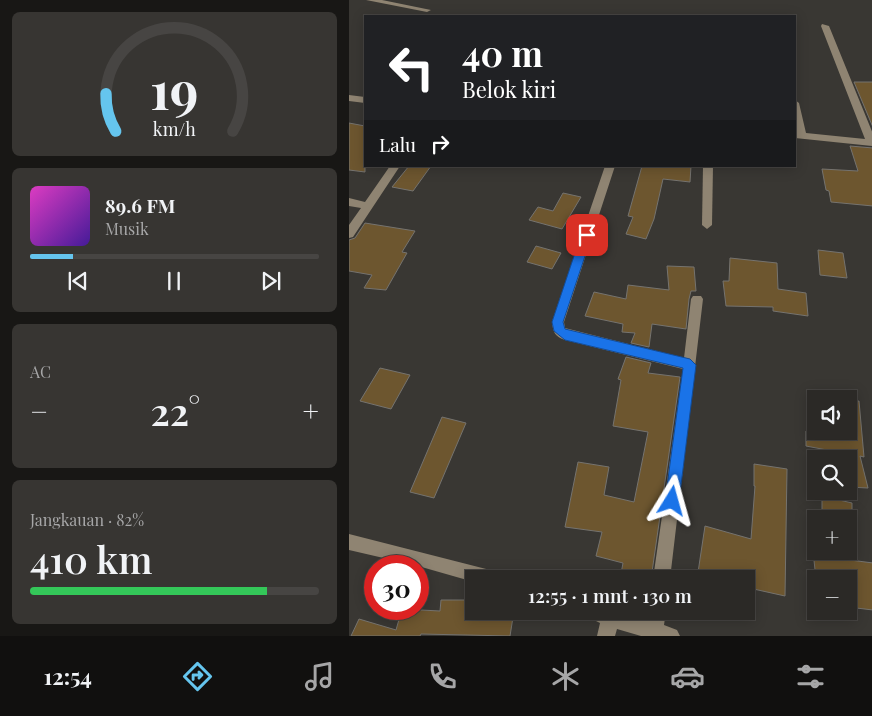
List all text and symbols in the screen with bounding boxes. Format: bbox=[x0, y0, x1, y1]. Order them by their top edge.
text: 40 m bbox=[462, 29, 543, 76]
icon: left bbox=[379, 35, 444, 100]
text: 19 bbox=[150, 54, 199, 123]
text: Belok kiri bbox=[462, 74, 556, 104]
text: km/h bbox=[153, 117, 196, 140]
icon: right bbox=[426, 130, 454, 158]
text: Lalu bbox=[379, 131, 416, 157]
text: 89.6 FM bbox=[105, 192, 175, 218]
pin bbox=[566, 214, 608, 256]
text: Musik bbox=[105, 218, 149, 239]
icon: arrive bbox=[573, 221, 601, 249]
icon: previous bbox=[64, 267, 92, 295]
icon: pause bbox=[160, 267, 188, 295]
icon: next bbox=[257, 267, 285, 295]
text: AC bbox=[30, 361, 51, 382]
text: 22° bbox=[150, 385, 200, 436]
map controls bbox=[807, 390, 857, 620]
button: sound bbox=[807, 390, 857, 440]
text: − bbox=[30, 392, 48, 429]
text: + bbox=[303, 392, 319, 429]
button: search bbox=[807, 450, 857, 500]
position arrow bbox=[645, 474, 697, 526]
text: Jangkauan · 82% bbox=[30, 509, 144, 530]
button: + bbox=[807, 510, 857, 560]
text: 410 km bbox=[30, 533, 152, 584]
speed limit sign: 30 bbox=[364, 555, 429, 620]
button: − bbox=[807, 570, 857, 620]
text: 12:55 · 1 mnt · 130 m bbox=[528, 582, 692, 608]
icon: directions bbox=[180, 659, 215, 694]
icon: music bbox=[302, 659, 337, 694]
icon: phone bbox=[425, 659, 460, 694]
icon: climate bbox=[548, 659, 583, 694]
icon: car bbox=[670, 659, 705, 694]
icon: filters bbox=[793, 659, 828, 694]
text: 12:54 bbox=[44, 661, 92, 691]

